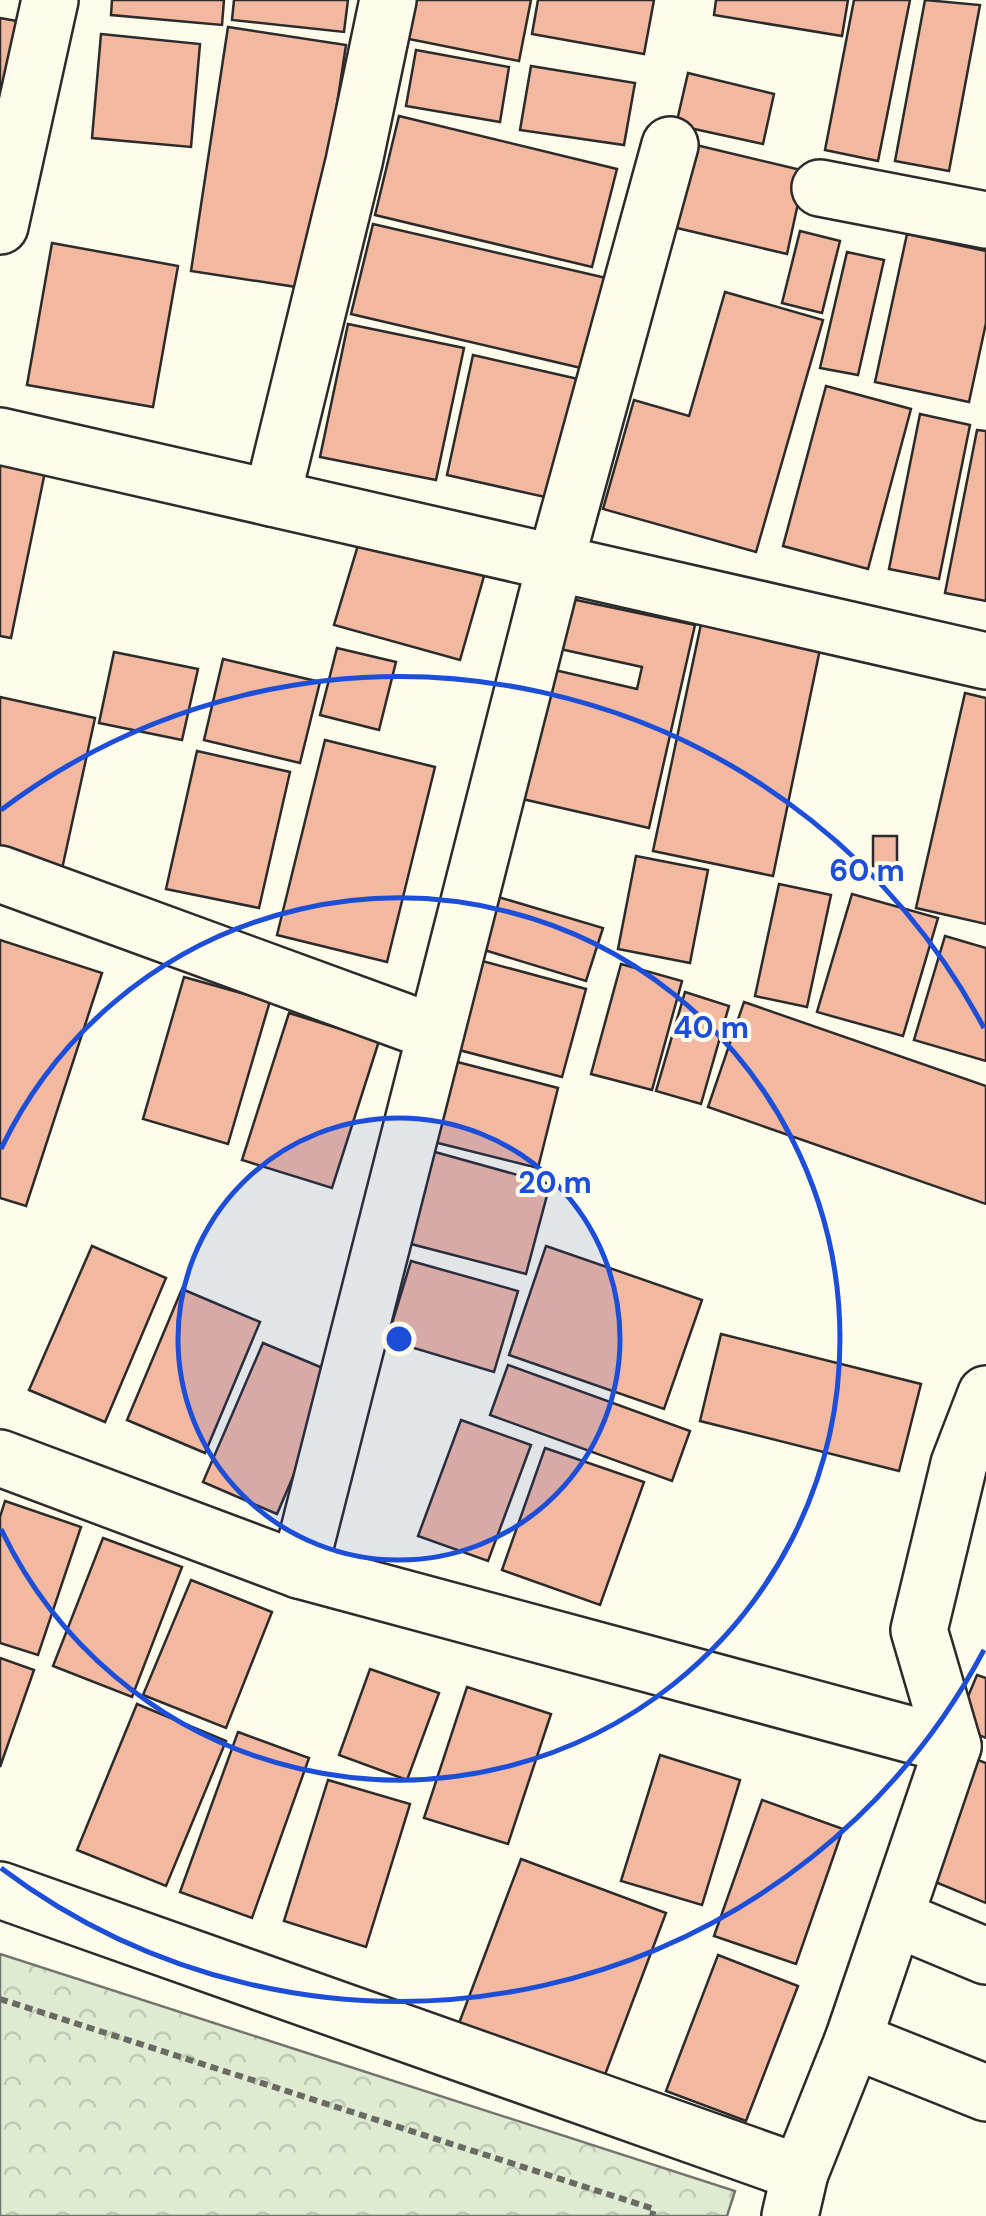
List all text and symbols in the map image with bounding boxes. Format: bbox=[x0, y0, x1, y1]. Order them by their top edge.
text: 60 m bbox=[829, 851, 905, 890]
text: 40 m bbox=[673, 1008, 749, 1047]
text: 20 m bbox=[518, 1163, 592, 1202]
centre of rings bbox=[381, 1321, 417, 1357]

